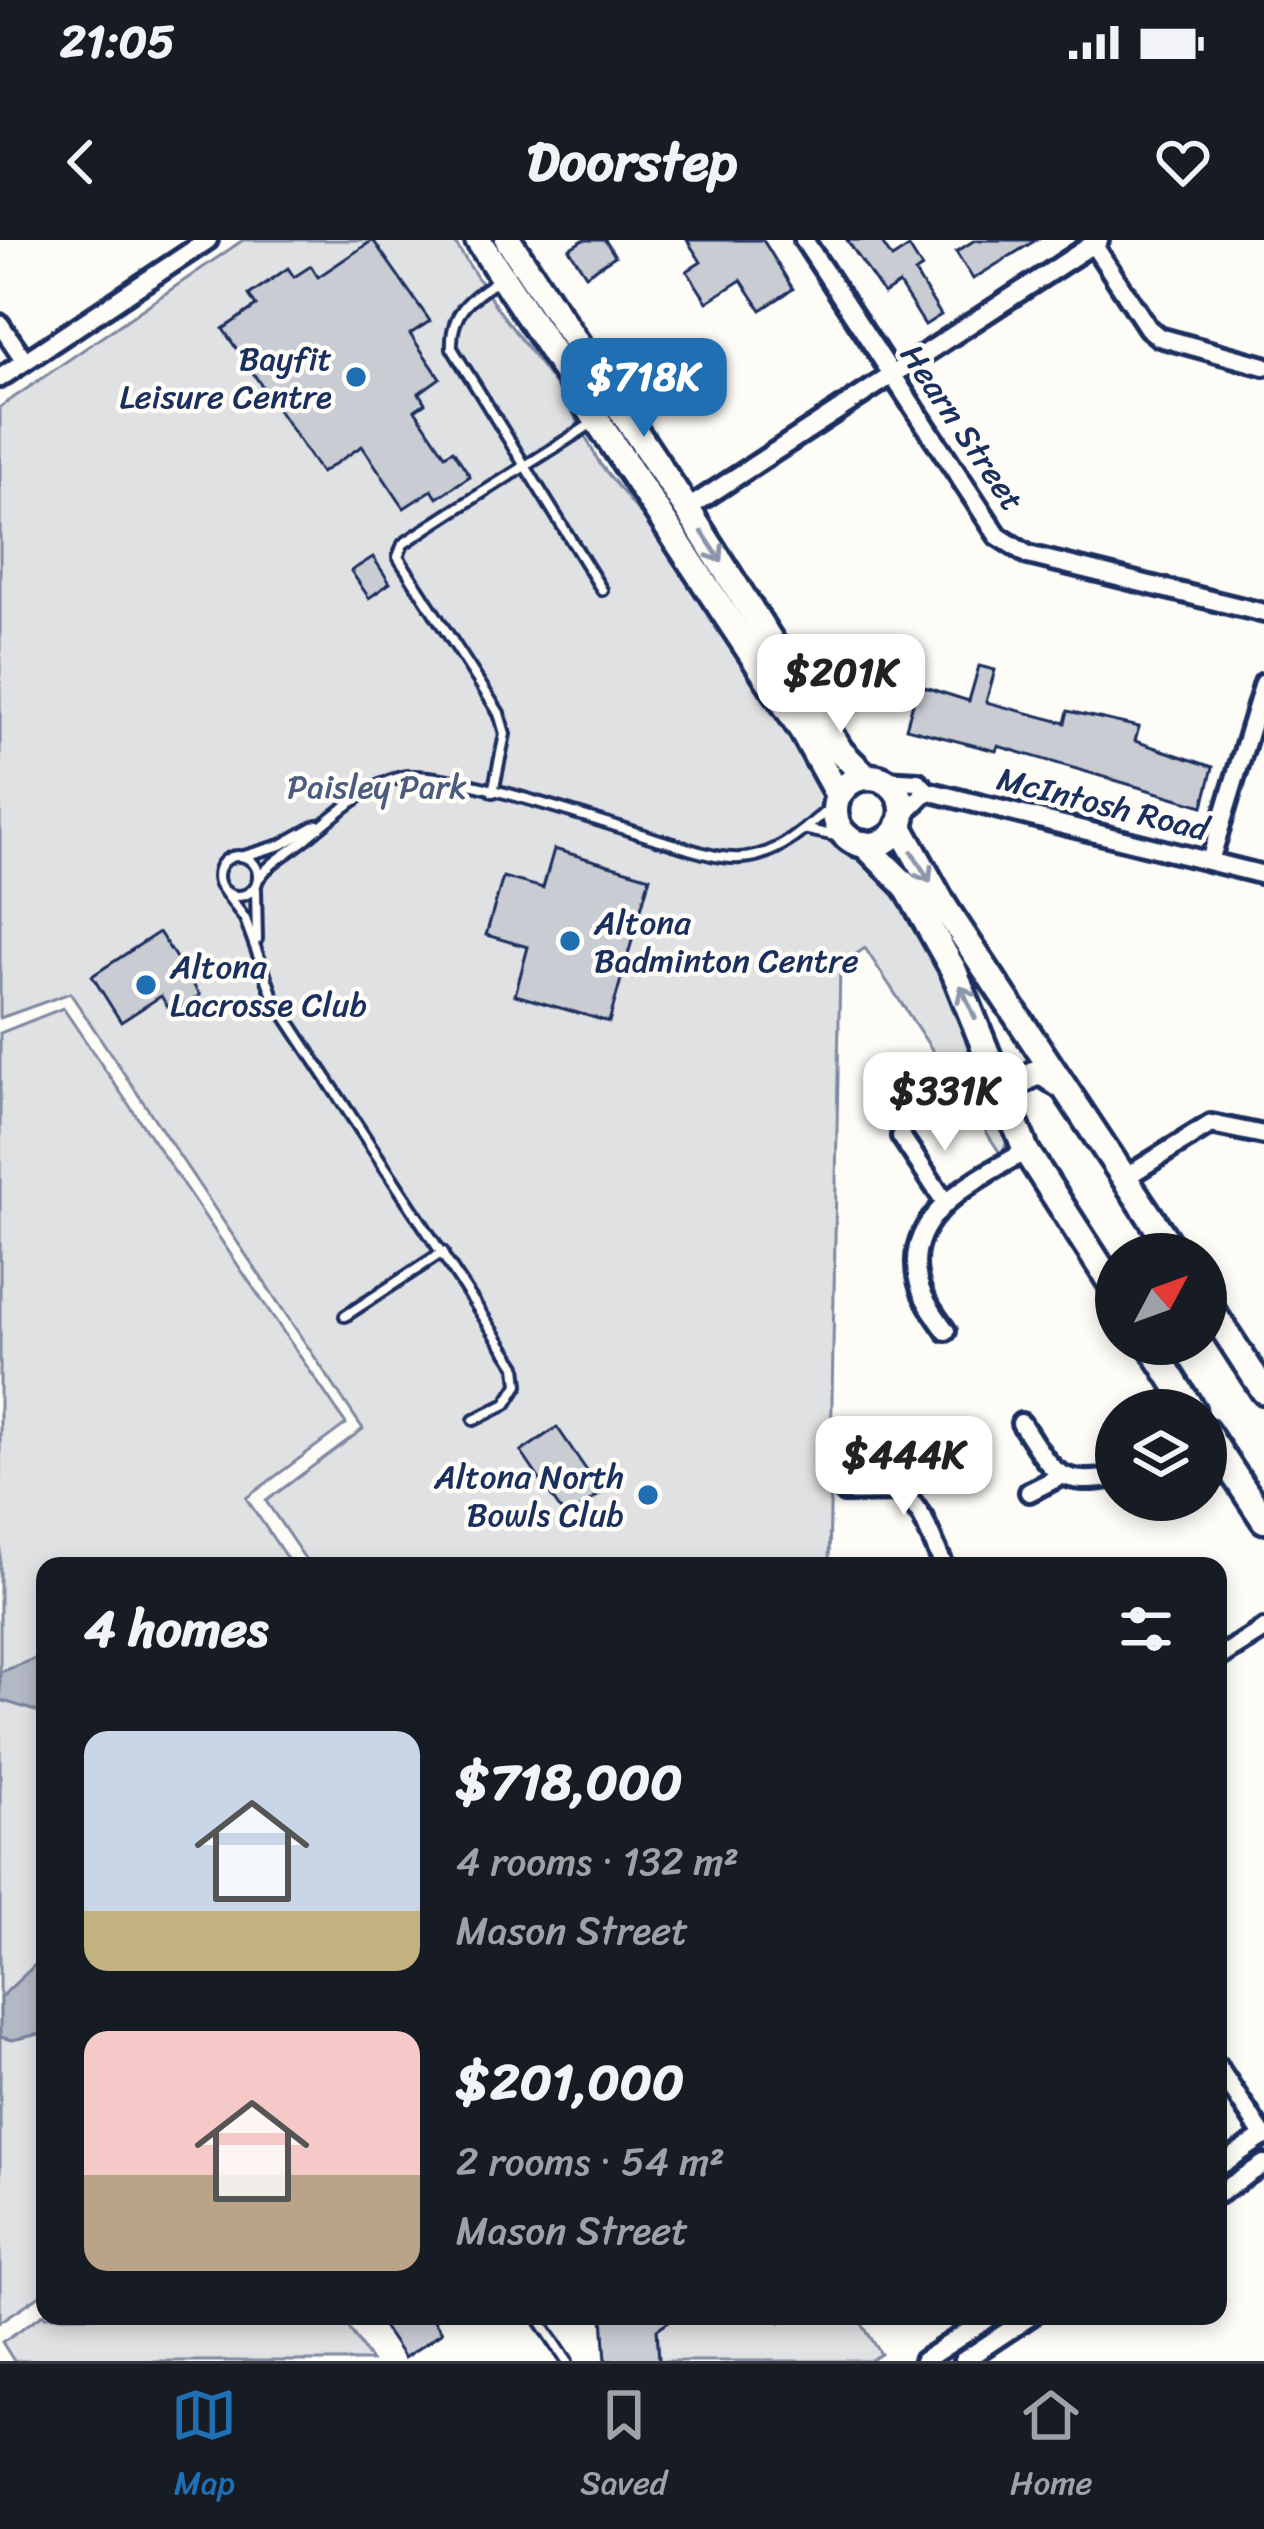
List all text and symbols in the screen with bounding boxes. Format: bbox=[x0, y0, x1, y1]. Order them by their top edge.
text: 21:05 bbox=[60, 2, 175, 82]
text: Doorstep bbox=[527, 114, 737, 210]
icon: back bbox=[48, 129, 114, 195]
icon: heart bbox=[1150, 129, 1216, 195]
place label: Bayfit Leisure Centre bbox=[119, 330, 332, 426]
street label: Hearn Street bbox=[884, 331, 1040, 524]
pin: $718K bbox=[560, 338, 728, 440]
text: $718K bbox=[588, 342, 700, 411]
marker: Bayfit Leisure Centre bbox=[343, 364, 369, 390]
one-way arrow bbox=[700, 530, 724, 564]
pin: $201K bbox=[757, 634, 925, 736]
text: $201K bbox=[784, 638, 898, 707]
street label: McIntosh Road bbox=[991, 750, 1217, 859]
park label: Paisley Park bbox=[287, 758, 467, 816]
one-way arrow bbox=[909, 849, 933, 884]
place label: Altona Badminton Centre bbox=[593, 894, 859, 990]
marker: Altona Badminton Centre bbox=[557, 928, 583, 954]
place label: Altona Lacrosse Club bbox=[169, 938, 367, 1034]
marker: Altona Lacrosse Club bbox=[133, 972, 159, 998]
one-way arrow bbox=[956, 985, 978, 1021]
pin: $331K bbox=[861, 1052, 1029, 1154]
text: $331K bbox=[890, 1056, 1000, 1125]
north arrow bbox=[1095, 1233, 1227, 1365]
map controls bbox=[1095, 1233, 1227, 1521]
button: layers bbox=[1095, 1389, 1227, 1521]
pin: $444K bbox=[820, 1416, 988, 1518]
text: $444K bbox=[842, 1420, 966, 1489]
place label: Altona North Bowls Club bbox=[433, 1448, 624, 1544]
marker: Altona North Bowls Club bbox=[635, 1482, 661, 1508]
text: 4 homes bbox=[84, 1584, 268, 1674]
icon: filters bbox=[1113, 1596, 1179, 1662]
text: $718,000 bbox=[456, 1737, 683, 1827]
icon: home bbox=[180, 1779, 324, 1923]
text: 4 rooms · 132 m² bbox=[456, 1827, 739, 1896]
text: Mason Street bbox=[456, 1896, 688, 1965]
text: $201,000 bbox=[456, 2037, 684, 2127]
icon: home bbox=[180, 2079, 324, 2223]
text: 2 rooms · 54 m² bbox=[456, 2127, 725, 2196]
text: Mason Street bbox=[456, 2196, 688, 2265]
tab: Map bbox=[171, 2382, 237, 2512]
tab: Saved bbox=[580, 2382, 667, 2512]
tab: Home bbox=[1010, 2382, 1093, 2512]

